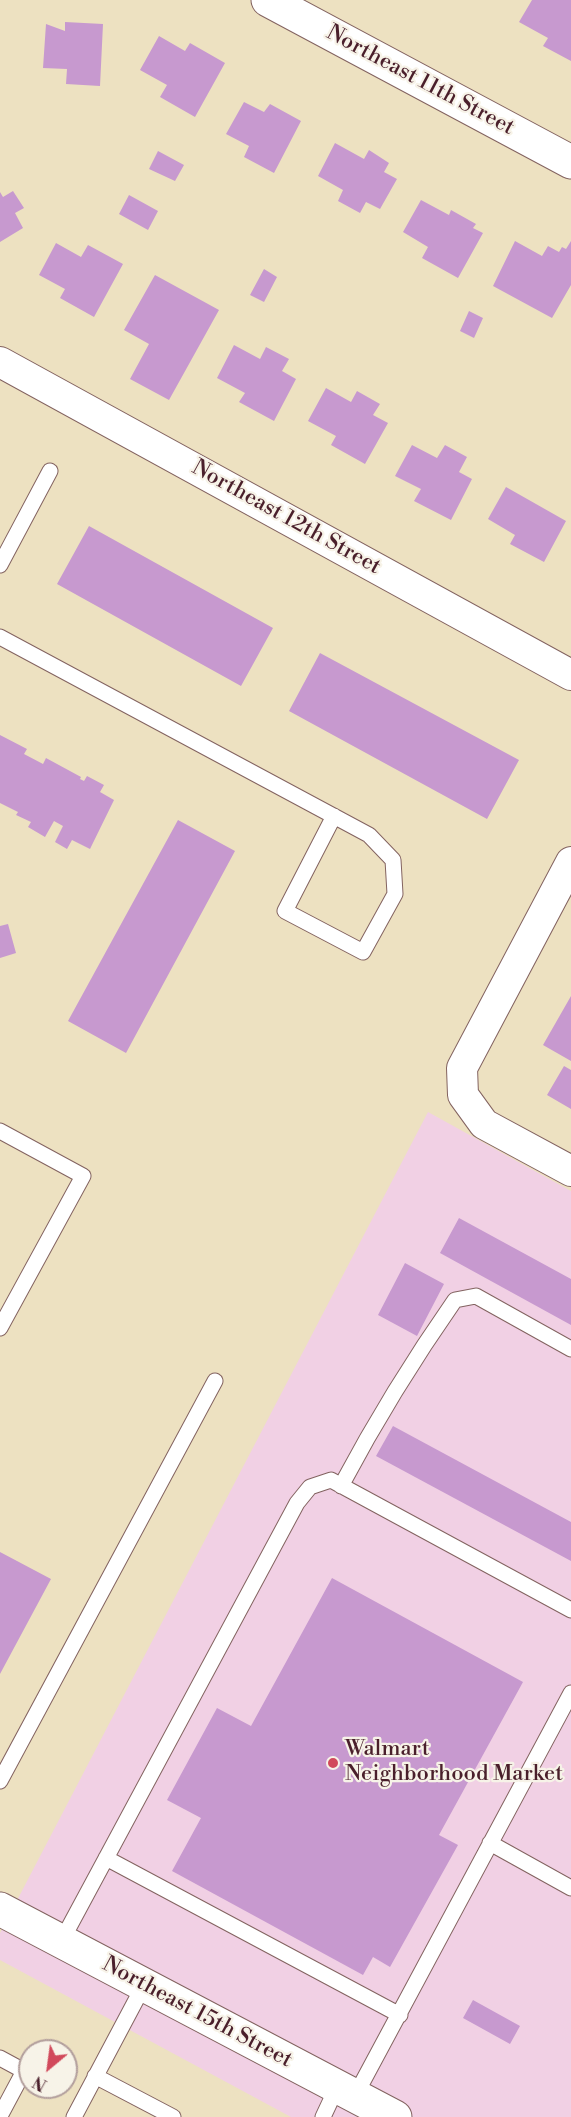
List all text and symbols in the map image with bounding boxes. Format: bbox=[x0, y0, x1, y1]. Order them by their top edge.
street label: Northeast 11th Street bbox=[321, 20, 519, 142]
street label: Northeast 12th Street bbox=[187, 455, 385, 581]
place label: Walmart Neighborhood Market bbox=[345, 1737, 563, 1789]
marker: Walmart Neighborhood Market bbox=[326, 1756, 340, 1770]
street label: Northeast 15th Street bbox=[98, 1952, 296, 2074]
north arrow bbox=[18, 2039, 78, 2099]
text: N bbox=[30, 2071, 51, 2095]

